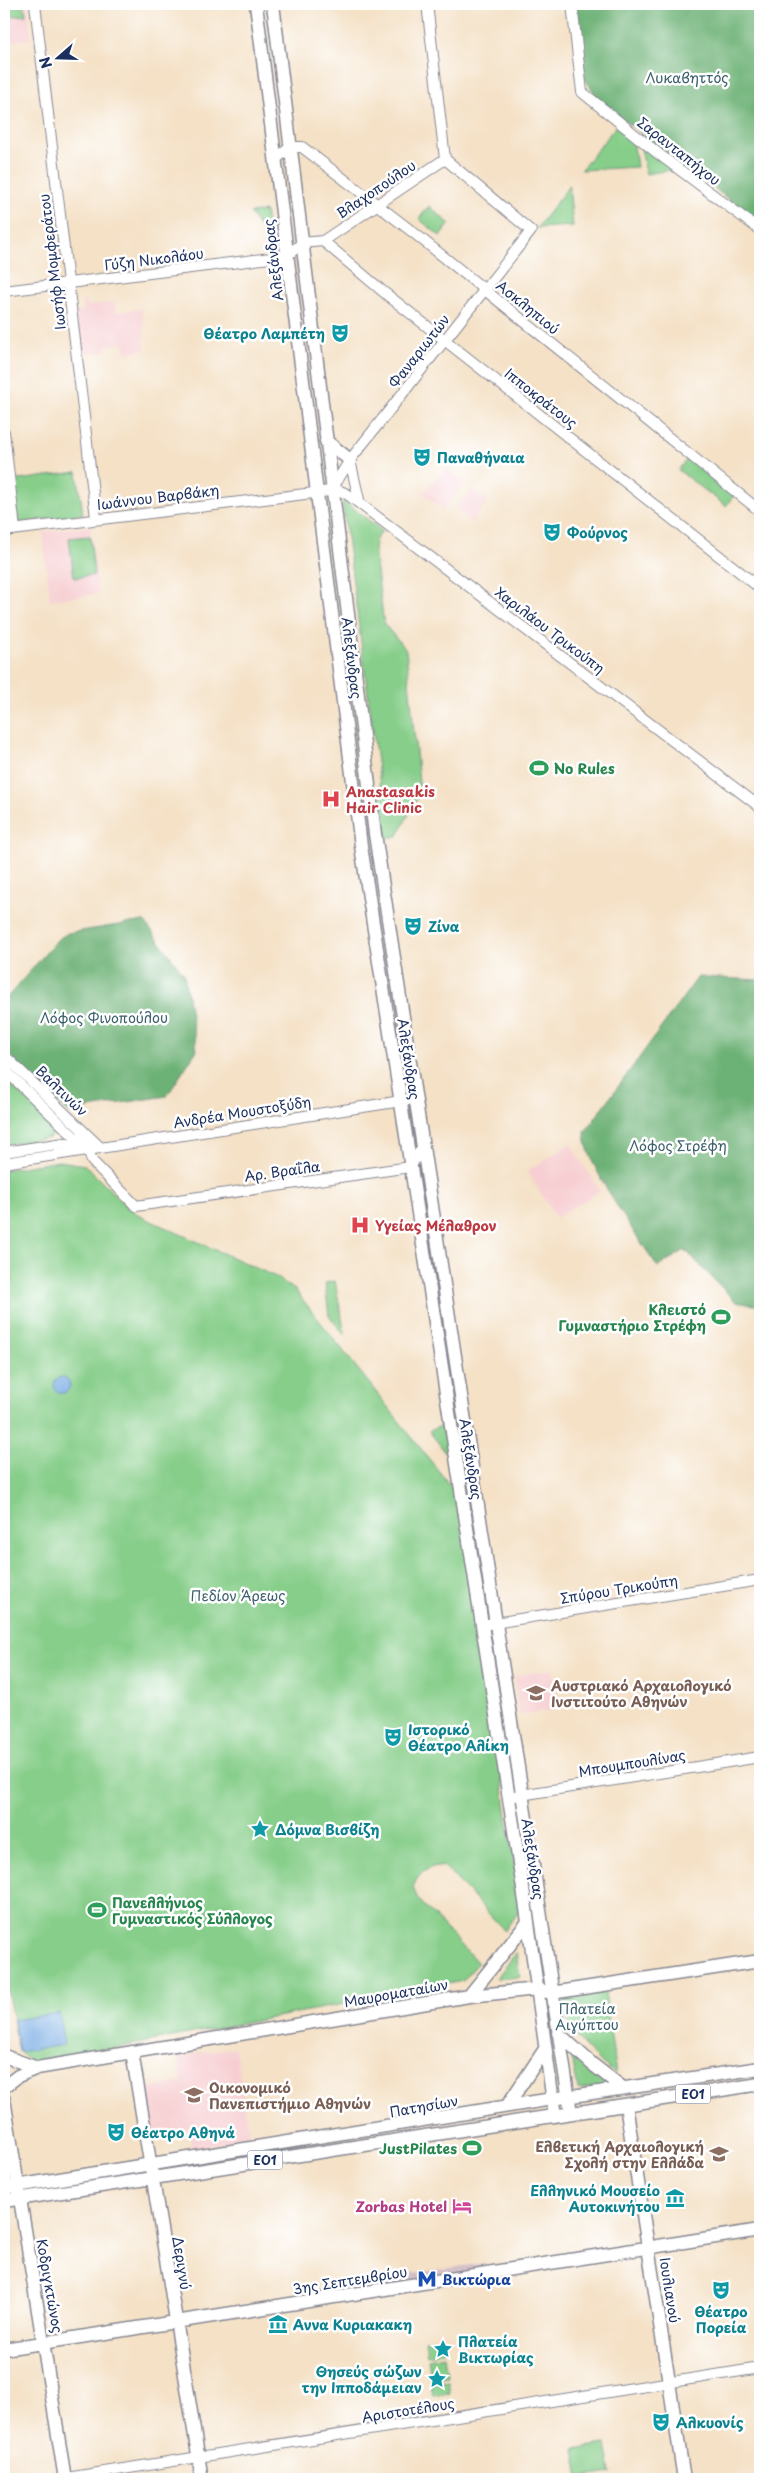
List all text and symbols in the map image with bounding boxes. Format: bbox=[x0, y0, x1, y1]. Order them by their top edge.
north arrow bbox=[32, 32, 82, 82]
text: N bbox=[34, 54, 57, 71]
park label: Λυκαβηττός bbox=[645, 67, 729, 88]
street label: Σαρανταπήχου bbox=[633, 112, 725, 190]
street label: Βλαχοπούλου bbox=[332, 155, 420, 223]
street label: Ιωσήφ Μομφεράτου bbox=[33, 193, 71, 331]
street label: Αλεξάνδρας bbox=[258, 218, 288, 302]
street label: Γύζη Νικολάου bbox=[103, 242, 205, 276]
street label: Ασκληπιού bbox=[492, 275, 564, 339]
street label: Φαναριωτών bbox=[383, 310, 455, 392]
theatre icon: Θέατρο Λαμπέτη bbox=[329, 322, 351, 344]
place label: Θέατρο Λαμπέτη bbox=[204, 323, 325, 344]
street label: Ιπποκράτους bbox=[500, 363, 582, 433]
theatre icon: Παναθήναια bbox=[411, 446, 433, 468]
place label: Παναθήναια bbox=[437, 447, 525, 468]
street label: Ιωάννου Βαρβάκη bbox=[96, 479, 220, 515]
theatre icon: Φούρνος bbox=[541, 521, 563, 543]
place label: Φούρνος bbox=[567, 522, 628, 543]
street label: Χαριλάου Τρικούπη bbox=[491, 582, 609, 678]
street label: Αλεξάνδρας bbox=[337, 616, 367, 700]
sports icon: No Rules bbox=[528, 757, 550, 779]
place label: No Rules bbox=[554, 758, 615, 779]
place label: Anastasakis Hair Clinic bbox=[345, 781, 435, 818]
hospital icon: Anastasakis Hair Clinic bbox=[320, 788, 342, 810]
theatre icon: Ζίνα bbox=[402, 915, 424, 937]
place label: Ζίνα bbox=[428, 916, 460, 937]
park label: Λόφος Φινοπούλου bbox=[40, 1007, 168, 1028]
street label: Αλεξάνδρας bbox=[392, 1017, 426, 1101]
street label: Βαλτινών bbox=[31, 1061, 93, 1121]
street label: Ανδρέα Μουστοξύδη bbox=[172, 1091, 312, 1133]
park label: Λόφος Στρέφη bbox=[629, 1135, 727, 1156]
street label: Αρ. Βραΐλα bbox=[243, 1155, 321, 1187]
hospital icon: Υγείας Μέλαθρον bbox=[349, 1214, 371, 1236]
place label: Υγείας Μέλαθρον bbox=[375, 1215, 497, 1236]
place label: Κλειστό Γυμναστήριο Στρέφη bbox=[558, 1299, 706, 1336]
sports icon: Κλειστό Γυμναστήριο Στρέφη bbox=[710, 1306, 732, 1328]
street label: Αλεξάνδρας bbox=[454, 1417, 488, 1501]
street label: Σπύρου Τρικούπη bbox=[559, 1569, 679, 1609]
park label: Πεδίον Άρεως bbox=[191, 1585, 285, 1606]
place label: Αυστριακό Αρχαιολογικό Ινστιτούτο Αθηνών bbox=[550, 1675, 732, 1712]
school or university icon: Αυστριακό Αρχαιολογικό Ινστιτούτο Αθηνών bbox=[525, 1682, 547, 1704]
place label: Ιστορικό Θέατρο Αλίκη bbox=[408, 1719, 509, 1756]
theatre icon: Ιστορικό Θέατρο Αλίκη bbox=[382, 1726, 404, 1748]
street label: Μπουμπουλίνας bbox=[577, 1744, 687, 1782]
street label: Αλεξάνδρας bbox=[516, 1817, 550, 1901]
place icon: Δόμνα Βισβίζη bbox=[249, 1818, 271, 1840]
place label: Δόμνα Βισβίζη bbox=[275, 1819, 380, 1840]
place label: Πανελλήνιος Γυμναστικός Σύλλογος bbox=[112, 1892, 273, 1929]
sports icon: Πανελλήνιος Γυμναστικός Σύλλογος bbox=[86, 1899, 108, 1921]
street label: Μαυροματαίων bbox=[342, 1973, 450, 2013]
park label: Πλατεία Αιγύπτου bbox=[555, 1998, 619, 2035]
place label: Οικονομικό Πανεπιστήμιο Αθηνών bbox=[209, 2077, 371, 2114]
school or university icon: Οικονομικό Πανεπιστήμιο Αθηνών bbox=[183, 2084, 205, 2106]
road number: ΕΟ1 bbox=[676, 2084, 710, 2104]
street label: Πατησίων bbox=[388, 2090, 460, 2122]
theatre icon: Θέατρο Αθηνά bbox=[105, 2121, 127, 2143]
place label: Θέατρο Αθηνά bbox=[131, 2122, 235, 2143]
place label: Ελβετική Αρχαιολογική Σχολή στην Ελλάδα bbox=[535, 2136, 705, 2173]
sports icon: JustPilates bbox=[461, 2137, 483, 2159]
place label: JustPilates bbox=[379, 2138, 457, 2159]
school or university icon: Ελβετική Αρχαιολογική Σχολή στην Ελλάδα bbox=[708, 2143, 730, 2165]
road number: ΕΟ1 bbox=[248, 2150, 282, 2170]
place label: Ελληνικό Μουσείο Αυτοκινήτου bbox=[530, 2180, 660, 2217]
museum icon: Ελληνικό Μουσείο Αυτοκινήτου bbox=[664, 2187, 686, 2209]
hotel icon: Zorbas Hotel bbox=[451, 2195, 473, 2217]
place label: Zorbas Hotel bbox=[356, 2196, 447, 2217]
street label: Δεριγνύ bbox=[167, 2235, 197, 2291]
street label: Κοδριγκτώνος bbox=[31, 2237, 69, 2335]
street label: Ιουλιανού bbox=[654, 2256, 686, 2324]
street label: 3ης Σεπτεμβρίου bbox=[291, 2261, 409, 2299]
metro station icon: Βικτώρια bbox=[416, 2268, 438, 2290]
place label: Βικτώρια bbox=[442, 2269, 511, 2290]
theatre icon: Θέατρο Πορεία bbox=[710, 2279, 732, 2301]
place label: Θέατρο Πορεία bbox=[694, 2301, 748, 2338]
museum icon: Αννα Κυριακακη bbox=[267, 2313, 289, 2335]
place label: Αννα Κυριακακη bbox=[293, 2314, 412, 2335]
place label: Πλατεία Βικτωρίας bbox=[458, 2331, 534, 2368]
place icon: Πλατεία Βικτωρίας bbox=[432, 2338, 454, 2360]
place label: Θησεύς σώζων την Ιπποδάμειαν bbox=[302, 2361, 422, 2398]
place icon: Θησεύς σώζων την Ιπποδάμειαν bbox=[426, 2368, 448, 2390]
street label: Αριστοτέλους bbox=[360, 2392, 456, 2428]
theatre icon: Αλκυονίς bbox=[650, 2411, 672, 2433]
place label: Αλκυονίς bbox=[676, 2412, 744, 2433]

